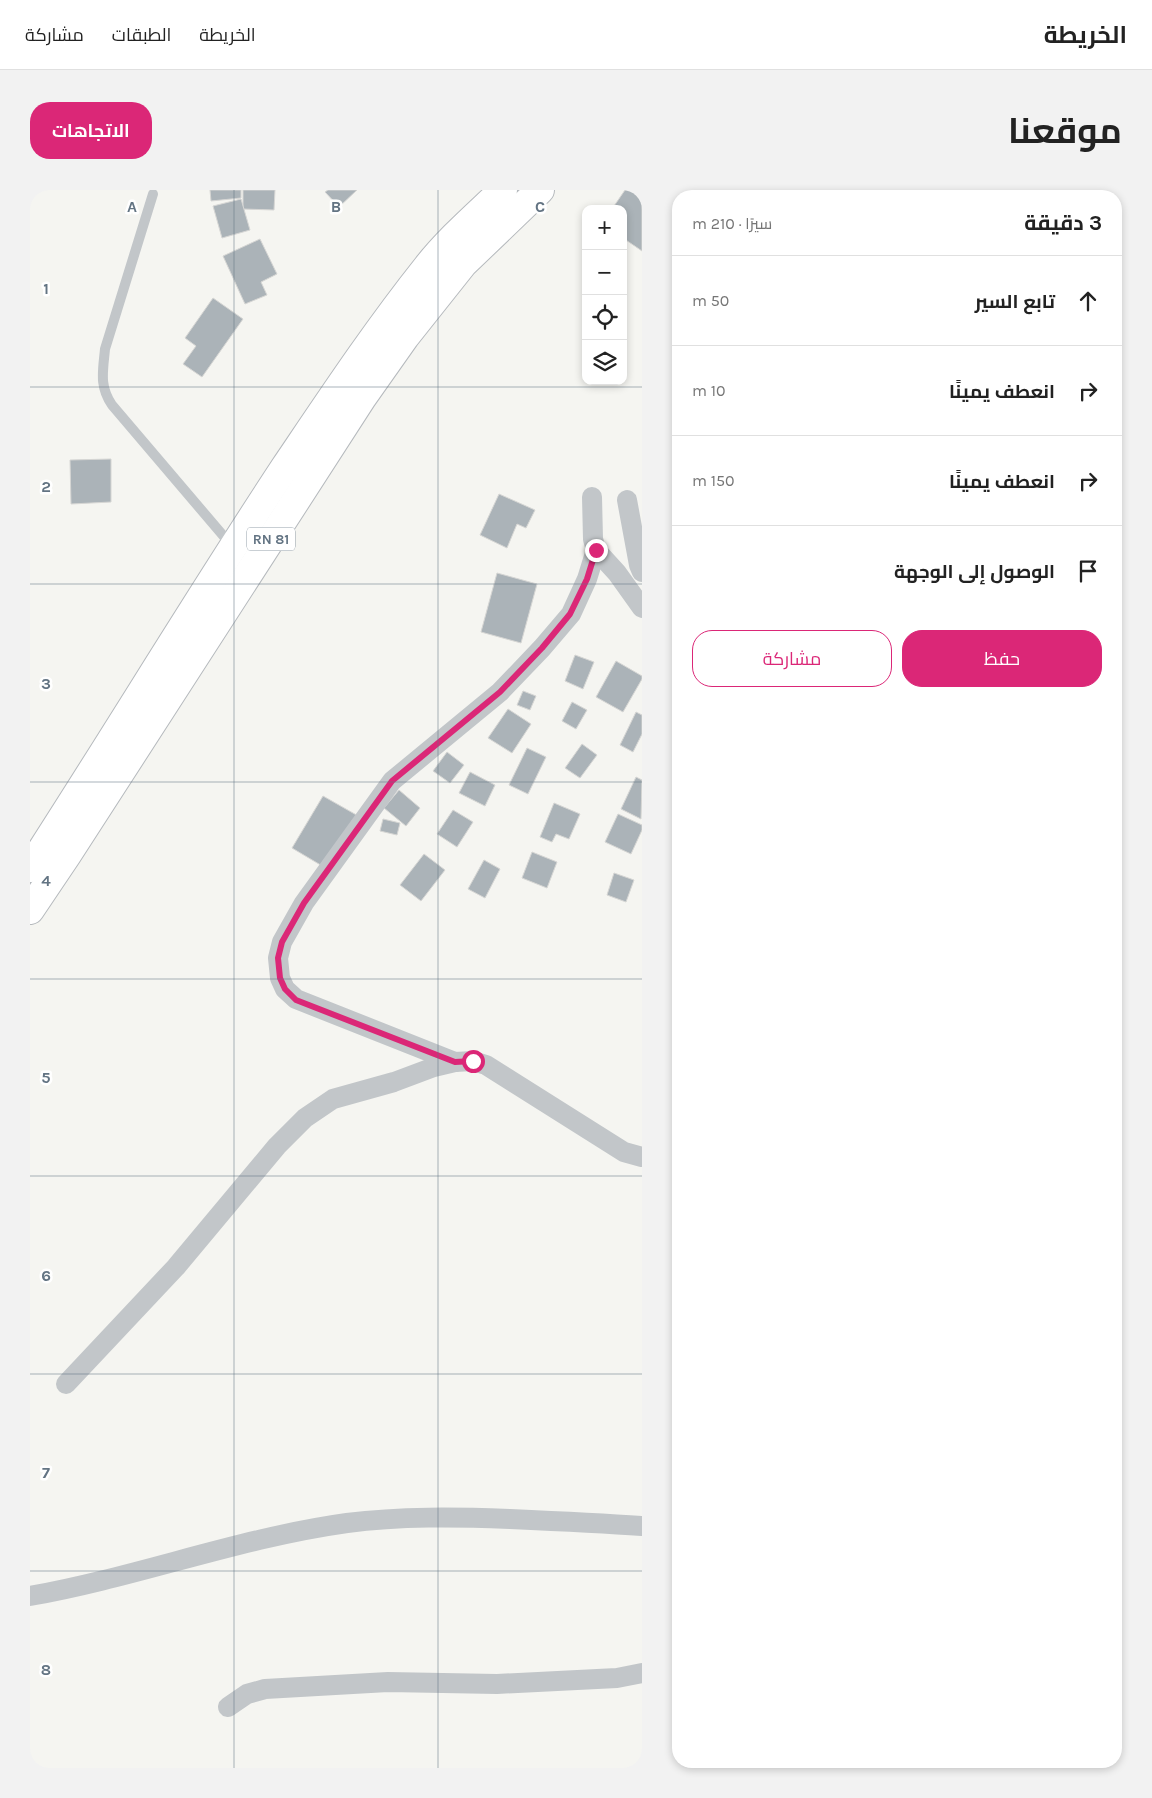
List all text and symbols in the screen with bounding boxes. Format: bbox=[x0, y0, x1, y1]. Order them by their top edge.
text: الخريطة bbox=[1044, 21, 1127, 49]
text: مشاركة bbox=[25, 24, 84, 46]
text: الطبقات bbox=[112, 24, 171, 46]
text: الخريطة bbox=[199, 24, 256, 46]
button: الاتجاهات bbox=[30, 102, 152, 159]
text: موقعنا bbox=[1008, 111, 1122, 152]
text: A bbox=[127, 197, 137, 216]
text: B bbox=[331, 197, 341, 216]
text: C bbox=[535, 197, 545, 216]
map controls bbox=[582, 205, 627, 385]
button: + bbox=[582, 205, 627, 250]
text: 3 دقيقة bbox=[1024, 211, 1102, 235]
text: سيرًا · 210 m bbox=[692, 214, 772, 233]
button: − bbox=[582, 250, 627, 295]
text: 1 bbox=[43, 279, 49, 298]
icon: ahead bbox=[1074, 287, 1102, 315]
text: 50 m bbox=[692, 291, 729, 310]
text: تابع السير bbox=[975, 291, 1055, 313]
button: locate bbox=[582, 295, 627, 340]
button: layers bbox=[582, 340, 627, 385]
icon: right bbox=[1074, 377, 1102, 405]
text: 10 m bbox=[692, 381, 726, 400]
text: انعطف يمينًا bbox=[949, 381, 1055, 403]
icon: right bbox=[1074, 467, 1102, 495]
text: 150 m bbox=[692, 471, 735, 490]
text: انعطف يمينًا bbox=[949, 471, 1055, 493]
text: 2 bbox=[41, 477, 51, 496]
road number: RN 81 bbox=[247, 528, 295, 550]
route end bbox=[585, 539, 608, 562]
icon: arrive bbox=[1074, 557, 1102, 585]
text: الوصول إلى الوجهة bbox=[894, 561, 1055, 583]
button: مشاركة bbox=[692, 630, 892, 687]
button: حفظ bbox=[902, 630, 1102, 687]
text: 3 bbox=[41, 674, 51, 693]
text: 4 bbox=[41, 871, 51, 890]
route start bbox=[462, 1050, 485, 1073]
text: 5 bbox=[41, 1068, 51, 1087]
text: 6 bbox=[41, 1266, 51, 1285]
text: 7 bbox=[42, 1463, 50, 1482]
text: 8 bbox=[41, 1660, 51, 1679]

